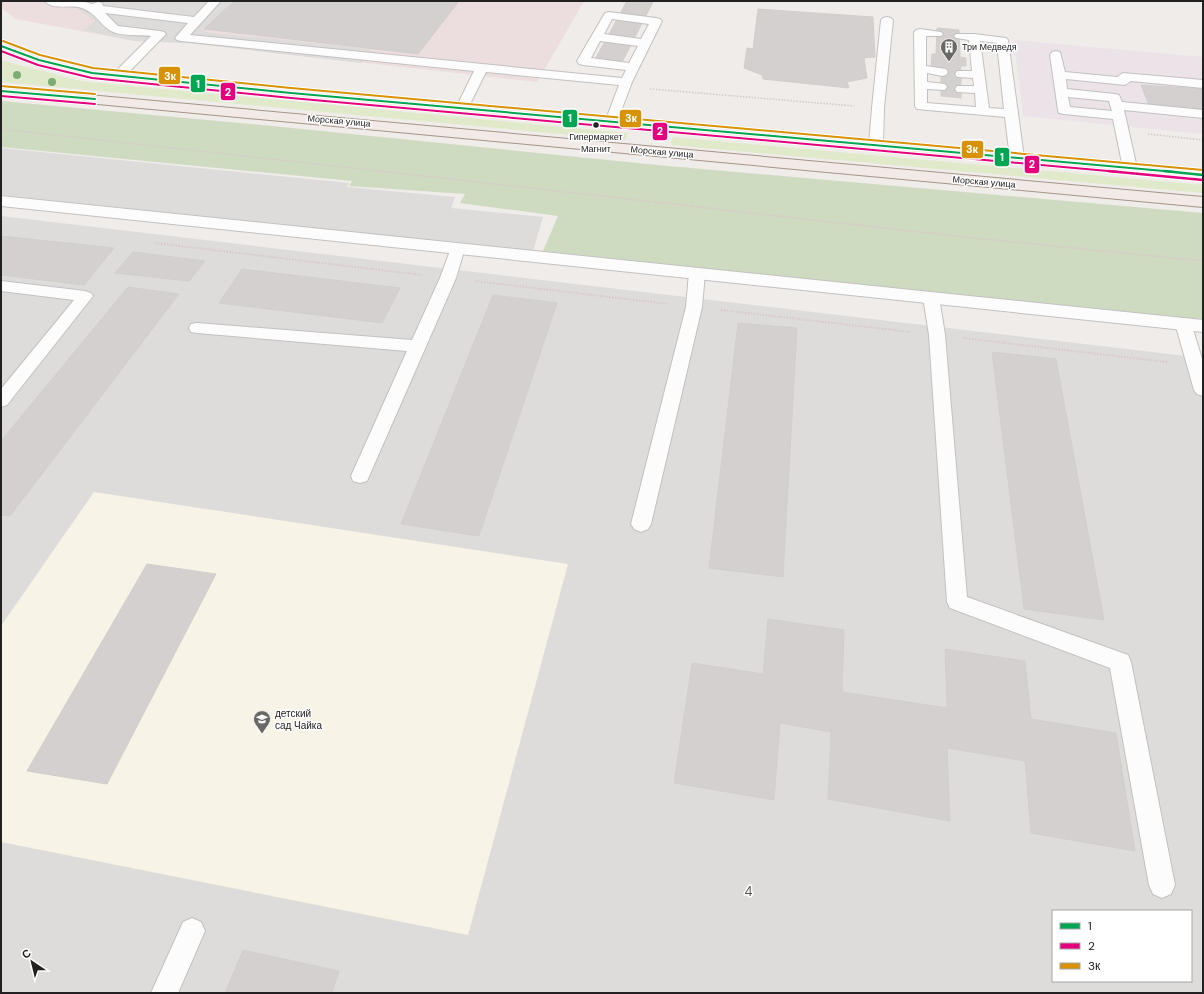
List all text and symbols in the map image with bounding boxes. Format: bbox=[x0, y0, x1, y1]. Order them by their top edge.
building icon: Три Медведя bbox=[939, 37, 959, 62]
place label: Три Медведя bbox=[962, 41, 1017, 53]
line badge: 3к bbox=[158, 66, 181, 85]
text: 3к bbox=[164, 69, 177, 83]
line badge: 1 bbox=[190, 74, 206, 93]
text: 1 bbox=[196, 77, 200, 91]
line badge: 2 bbox=[220, 82, 236, 101]
text: 2 bbox=[225, 85, 231, 99]
line badge: 1 bbox=[562, 109, 578, 128]
line badge: 3к bbox=[619, 109, 642, 128]
text: 1 bbox=[568, 111, 572, 125]
text: 3к bbox=[625, 111, 638, 125]
street label: Морская улица bbox=[307, 112, 371, 130]
marker: Гипермаркет Магнит bbox=[591, 120, 601, 130]
line badge: 2 bbox=[652, 122, 668, 141]
text: 2 bbox=[657, 124, 663, 138]
place label: Гипермаркет Магнит bbox=[569, 131, 623, 155]
line badge: 3к bbox=[961, 140, 984, 159]
text: 3к bbox=[966, 142, 979, 156]
street label: Морская улица bbox=[630, 143, 694, 161]
line badge: 1 bbox=[994, 147, 1010, 167]
text: 1 bbox=[1000, 150, 1004, 164]
line badge: 2 bbox=[1024, 155, 1040, 174]
text: 2 bbox=[1029, 157, 1035, 171]
street label: Морская улица bbox=[952, 173, 1016, 191]
place label: детский сад Чайка bbox=[275, 707, 322, 732]
school or university icon: детский сад Чайка bbox=[252, 709, 272, 734]
district label: 4 bbox=[745, 883, 753, 900]
legend bbox=[1052, 910, 1192, 982]
text: 1 bbox=[1088, 918, 1092, 934]
text: 2 bbox=[1088, 938, 1095, 954]
north arrow bbox=[12, 942, 52, 982]
text: С bbox=[19, 946, 34, 962]
text: 3к bbox=[1088, 958, 1101, 974]

